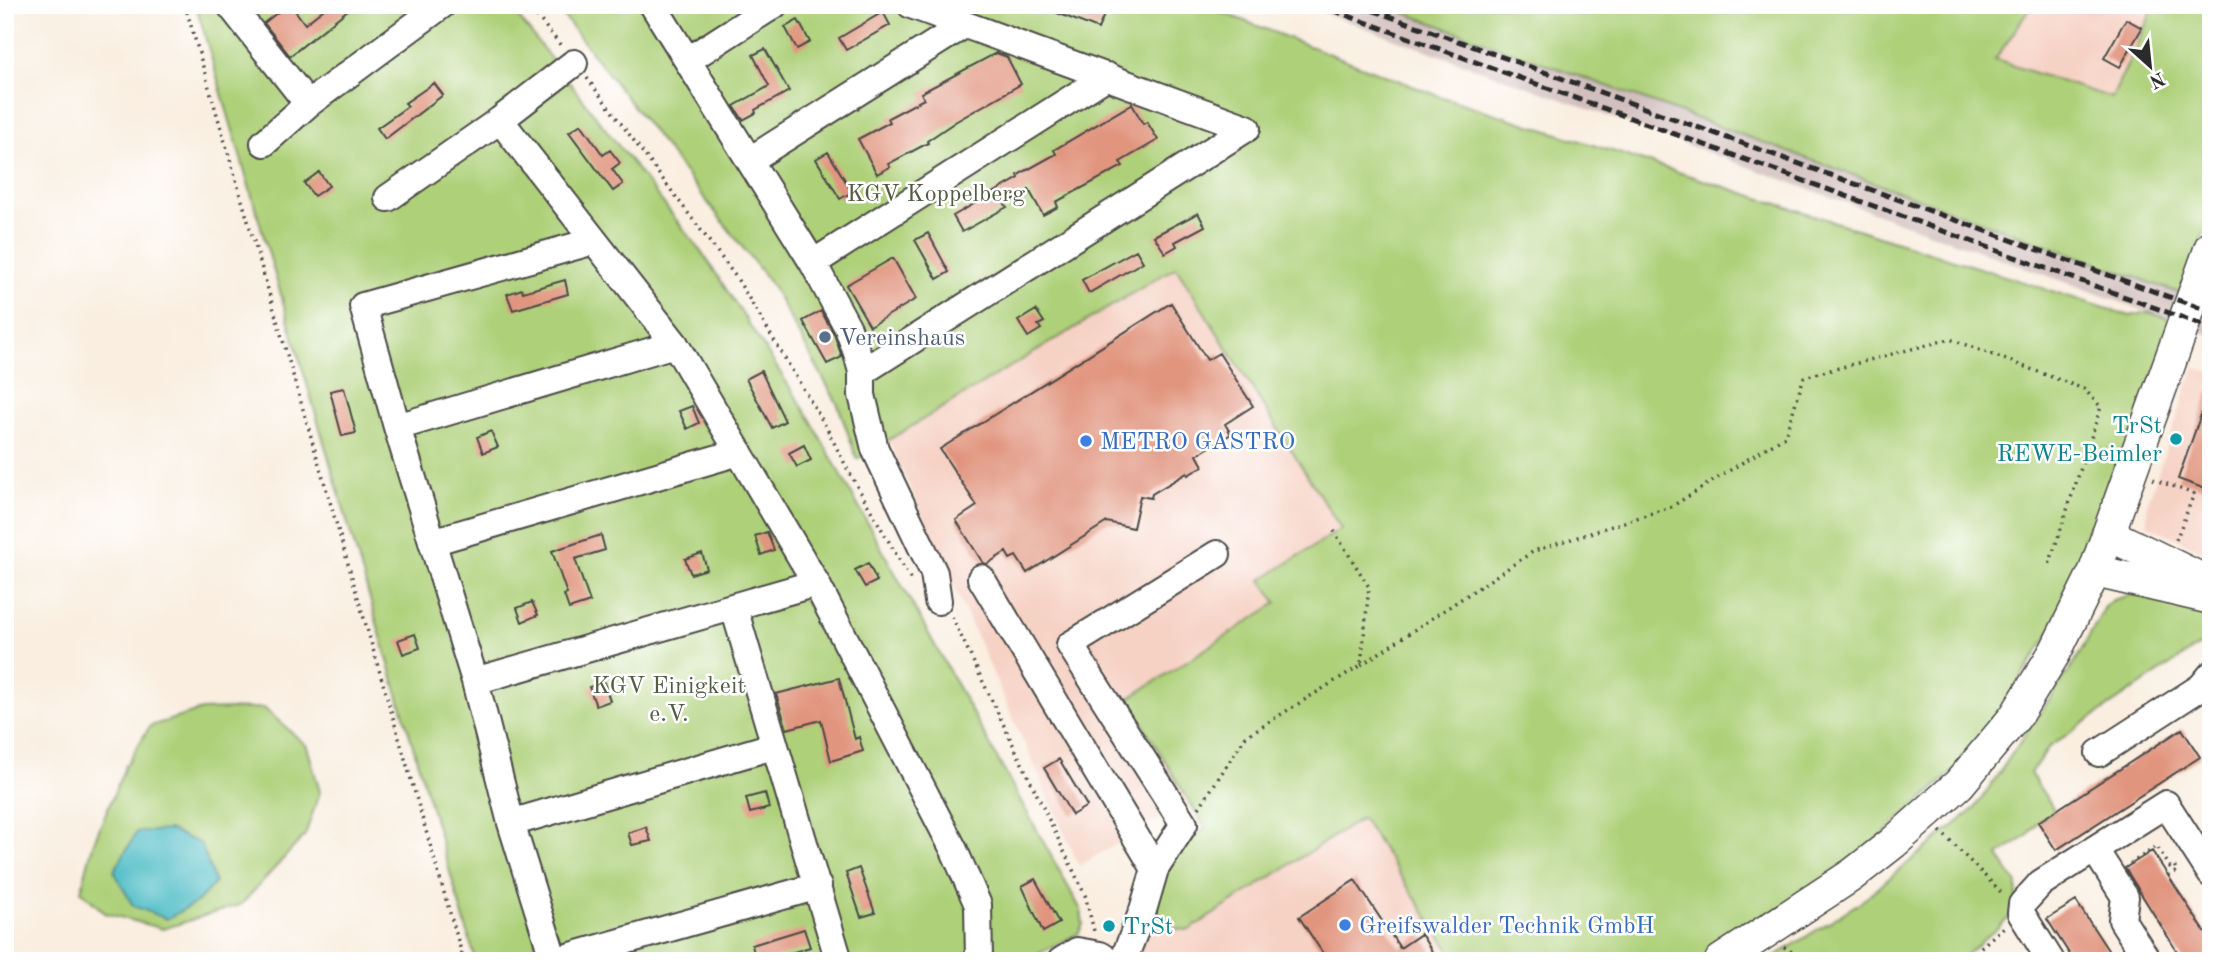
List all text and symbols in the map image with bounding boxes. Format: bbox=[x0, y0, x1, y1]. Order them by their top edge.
north arrow bbox=[2114, 32, 2184, 102]
text: N bbox=[2145, 67, 2167, 91]
park label: KGV Koppelberg bbox=[847, 183, 1025, 207]
place label: Vereinshaus bbox=[839, 327, 965, 351]
marker: Vereinshaus bbox=[817, 329, 833, 345]
place label: TrSt REWE-Beimler bbox=[1997, 415, 2162, 467]
place label: METRO GASTRO bbox=[1100, 431, 1295, 455]
marker: TrSt REWE-Beimler bbox=[2168, 431, 2184, 447]
marker: METRO GASTRO bbox=[1078, 433, 1094, 449]
park label: KGV Einigkeit e.V. bbox=[592, 675, 746, 727]
place label: Greifswalder Technik GmbH bbox=[1359, 915, 1655, 939]
place label: TrSt bbox=[1123, 916, 1173, 940]
marker: Greifswalder Technik GmbH bbox=[1337, 917, 1353, 933]
marker: TrSt bbox=[1101, 918, 1117, 934]

